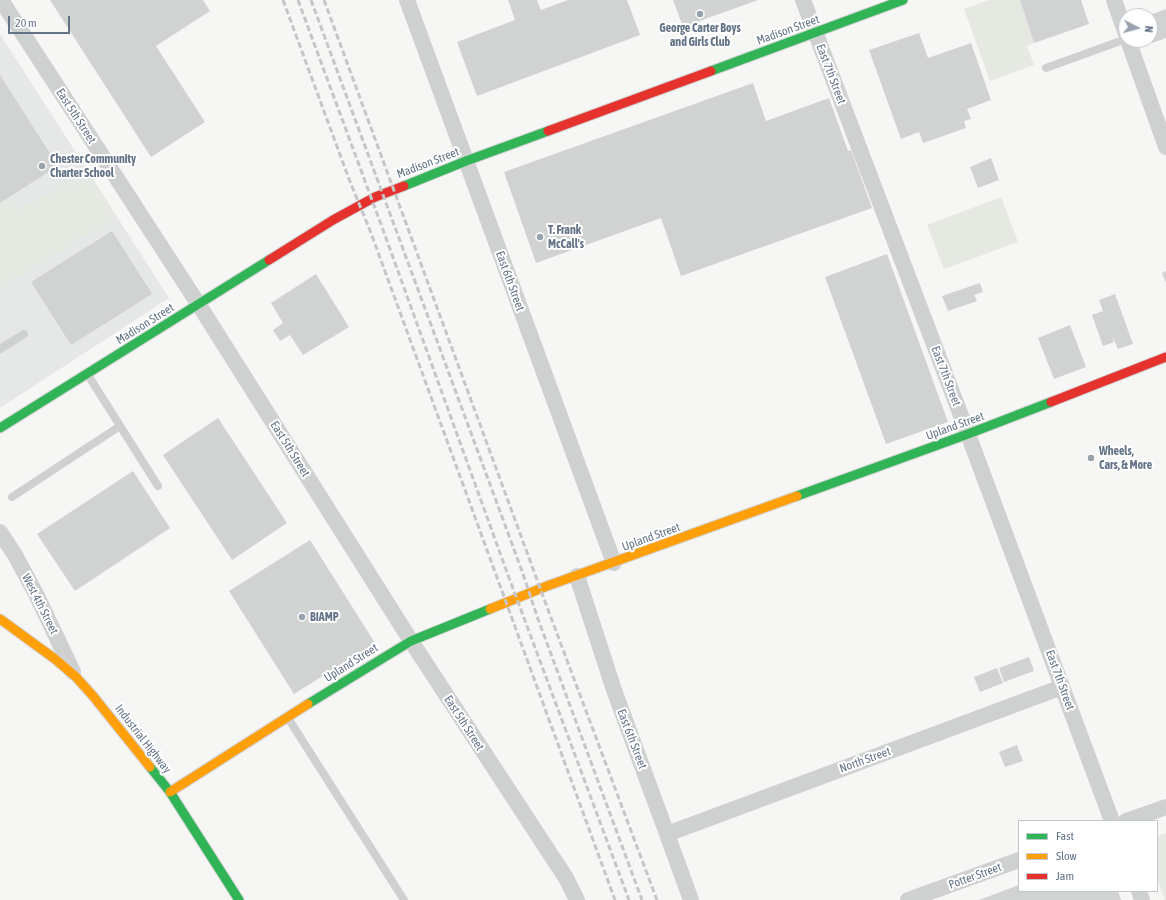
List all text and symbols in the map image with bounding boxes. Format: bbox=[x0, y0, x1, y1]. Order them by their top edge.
scale bar bbox=[10, 8, 72, 34]
north arrow bbox=[1118, 8, 1158, 48]
marker: George Carter Boys and Girls Club bbox=[695, 9, 705, 19]
street label: Madison Street bbox=[755, 12, 821, 48]
text: 20 m bbox=[15, 16, 37, 30]
place label: George Carter Boys and Girls Club bbox=[659, 21, 741, 49]
text: N bbox=[1143, 25, 1155, 33]
street label: East 7th Street bbox=[813, 42, 849, 106]
street label: East 5th Street bbox=[53, 86, 99, 146]
street label: Madison Street bbox=[395, 144, 461, 182]
place label: Chester Community Charter School bbox=[50, 152, 136, 180]
marker: Chester Community Charter School bbox=[37, 161, 47, 171]
place label: T. Frank McCall's bbox=[548, 223, 584, 251]
marker: T. Frank McCall's bbox=[535, 232, 545, 242]
street label: East 6th Street bbox=[492, 249, 528, 313]
street label: Madison Street bbox=[113, 300, 177, 348]
street label: East 7th Street bbox=[928, 344, 964, 408]
street label: Upland Street bbox=[924, 409, 986, 443]
street label: East 5th Street bbox=[267, 419, 313, 479]
place label: Wheels, Cars, & More bbox=[1099, 444, 1152, 472]
marker: Wheels, Cars, & More bbox=[1086, 453, 1096, 463]
street label: Upland Street bbox=[620, 520, 682, 554]
street label: West 4th Street bbox=[19, 571, 61, 637]
place label: BIAMP bbox=[310, 610, 339, 624]
marker: BIAMP bbox=[297, 612, 307, 622]
street label: Upland Street bbox=[321, 641, 381, 685]
street label: East 7th Street bbox=[1042, 648, 1078, 712]
street label: East 5th Street bbox=[441, 693, 487, 753]
street label: Industrial Highway bbox=[112, 702, 174, 776]
street label: East 6th Street bbox=[614, 707, 650, 771]
street label: North Street bbox=[837, 744, 893, 776]
legend bbox=[1018, 820, 1158, 892]
text: Fast bbox=[1056, 829, 1074, 843]
text: Slow bbox=[1056, 849, 1077, 863]
street label: Potter Street bbox=[947, 860, 1003, 892]
text: Jam bbox=[1056, 869, 1074, 883]

